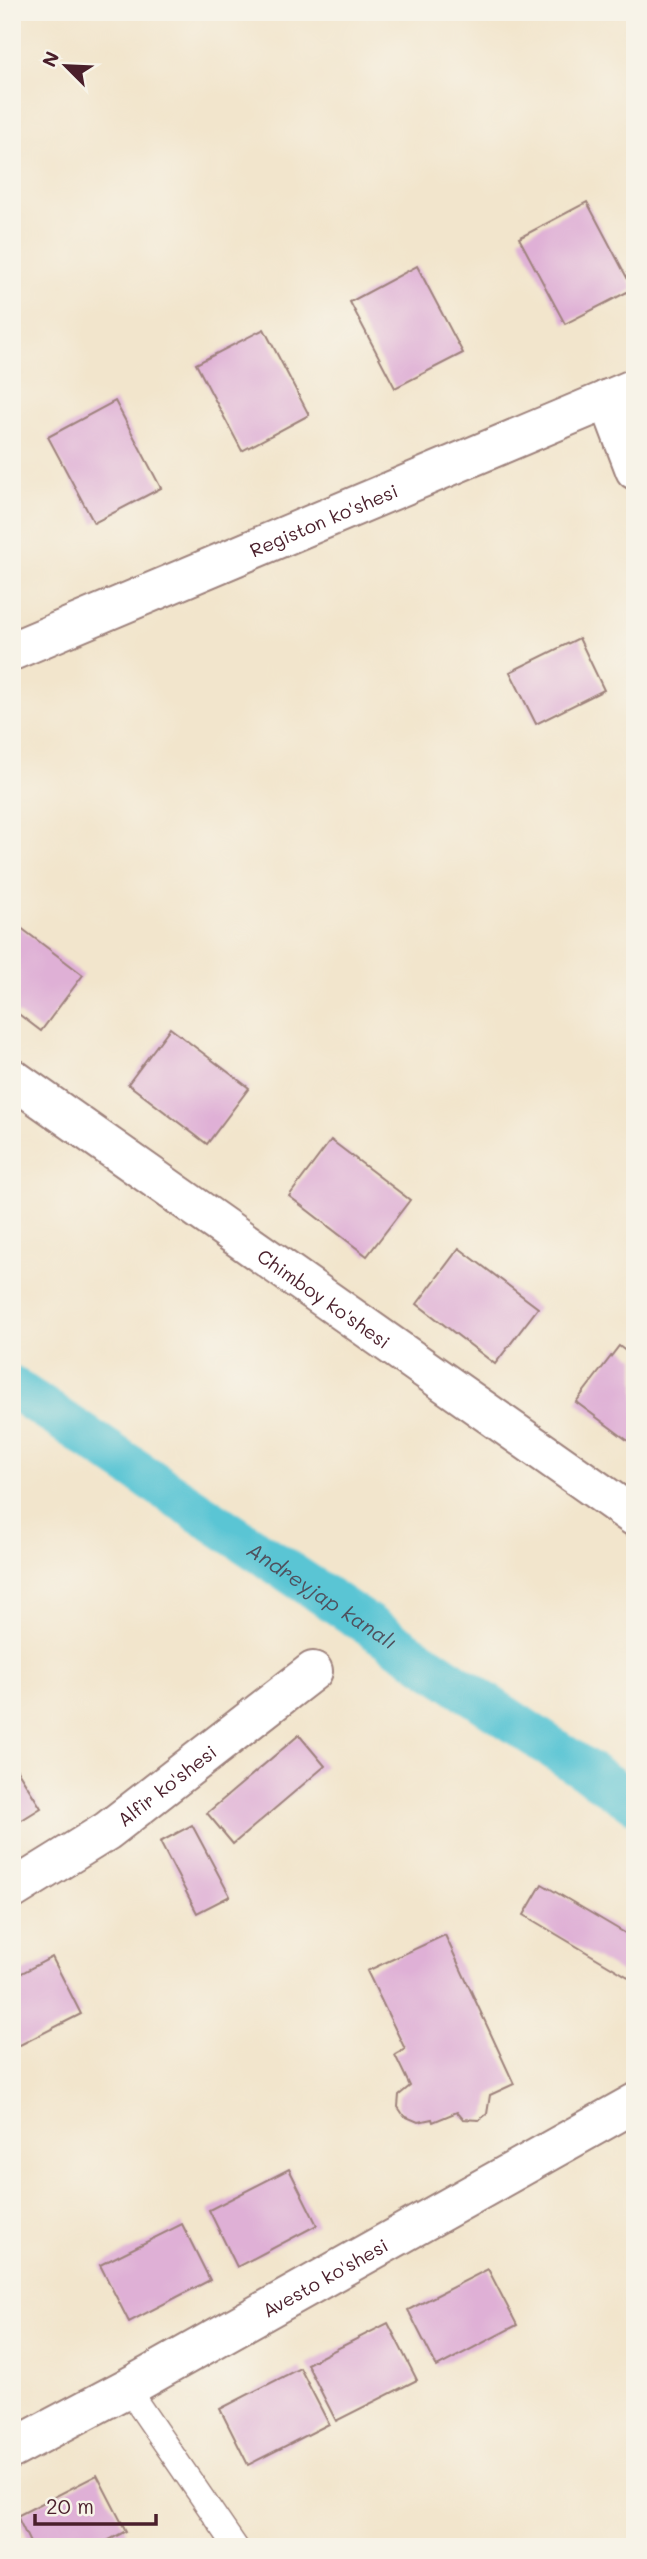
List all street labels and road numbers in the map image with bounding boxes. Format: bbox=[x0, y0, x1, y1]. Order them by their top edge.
street label: Registon ko'shesi bbox=[245, 477, 401, 562]
street label: Chimboy ko'shesi bbox=[253, 1243, 396, 1353]
street label: Alfir ko'shesi bbox=[112, 1738, 221, 1831]
street label: Avesto ko'shesi bbox=[257, 2232, 392, 2322]

